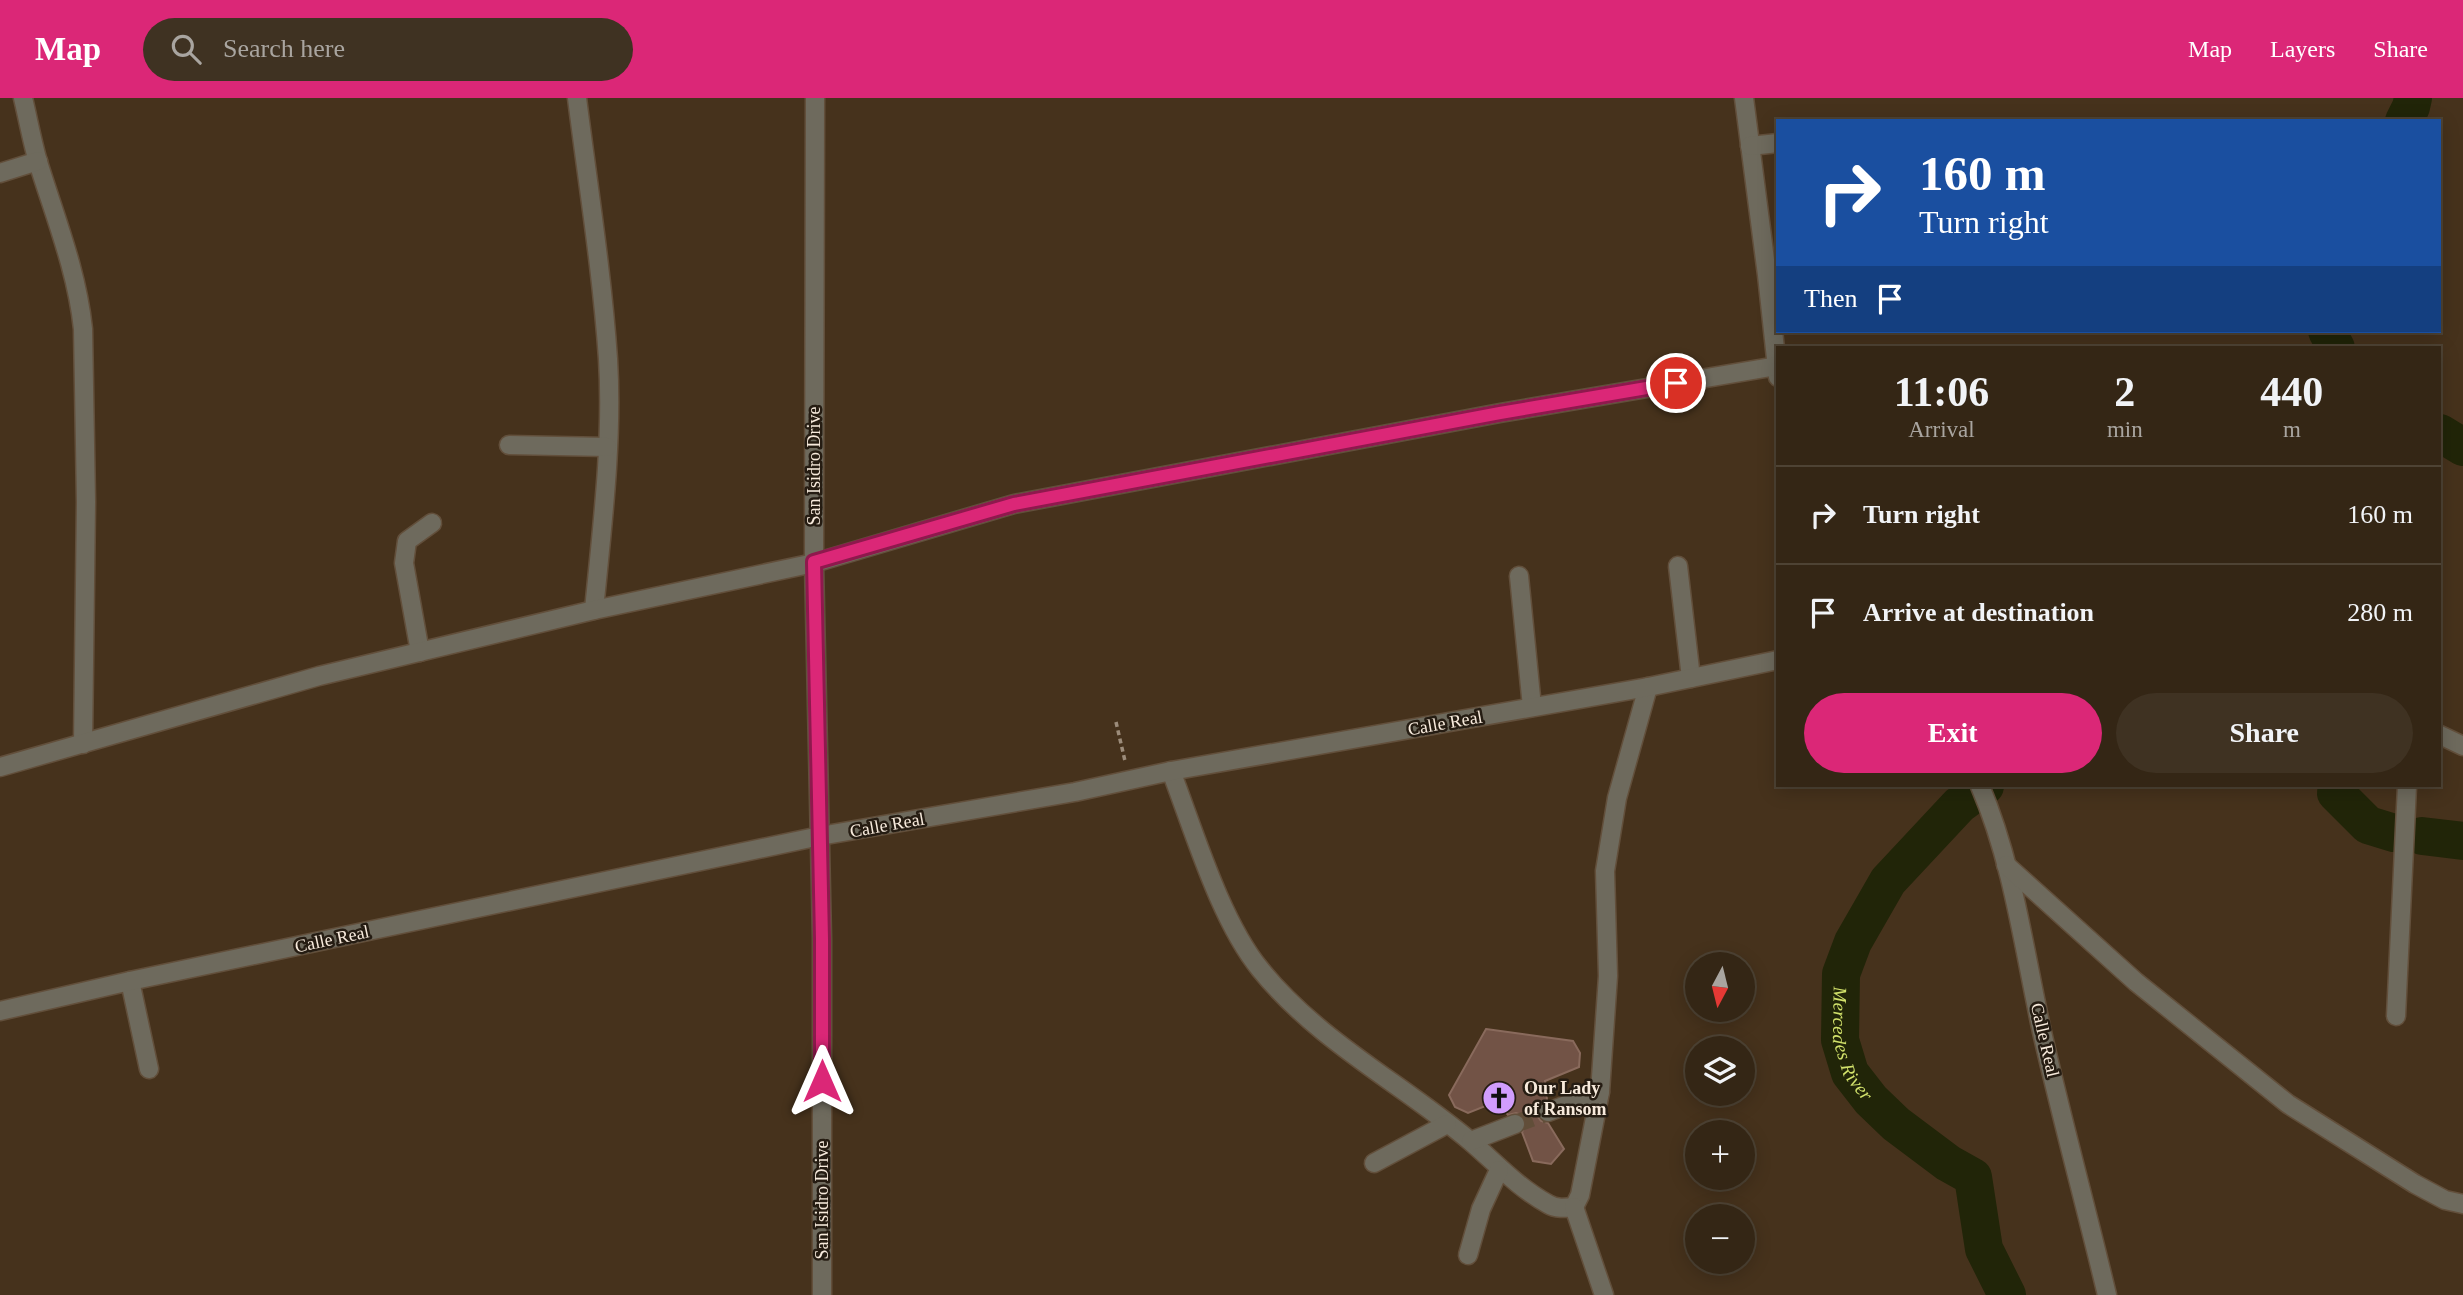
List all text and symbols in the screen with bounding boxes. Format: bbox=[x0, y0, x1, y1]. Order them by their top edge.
search box bbox=[143, 18, 633, 81]
icon: search bbox=[167, 30, 205, 68]
text: Map bbox=[35, 31, 101, 67]
text: Search here bbox=[223, 34, 345, 63]
text: Map bbox=[2188, 36, 2232, 62]
text: Layers bbox=[2270, 36, 2335, 62]
text: Share bbox=[2373, 36, 2428, 62]
text: 160 m bbox=[1919, 146, 2046, 201]
icon: right bbox=[1804, 147, 1895, 238]
text: Turn right bbox=[1919, 204, 2049, 240]
icon: arrive bbox=[1871, 280, 1909, 318]
text: Then bbox=[1804, 284, 1857, 313]
pin bbox=[1646, 353, 1706, 413]
icon: arrive bbox=[1657, 364, 1695, 402]
text: 11:06 bbox=[1894, 369, 1989, 415]
text: 2 bbox=[2114, 369, 2135, 415]
text: 440 bbox=[2260, 369, 2323, 415]
street label: San Isidro Drive bbox=[804, 407, 824, 525]
text: Arrival bbox=[1908, 417, 1975, 442]
text: min bbox=[2107, 417, 2143, 442]
text: m bbox=[2283, 417, 2301, 442]
icon: right bbox=[1804, 496, 1842, 534]
text: Turn right bbox=[1863, 500, 1980, 529]
text: 160 m bbox=[2347, 500, 2413, 529]
icon: arrive bbox=[1804, 594, 1842, 632]
text: Arrive at destination bbox=[1863, 598, 2094, 627]
text: 280 m bbox=[2347, 598, 2413, 627]
button: Exit bbox=[1804, 693, 2102, 773]
button: Share bbox=[2116, 693, 2413, 773]
street label: Calle Real bbox=[1406, 707, 1484, 739]
street label: Calle Real bbox=[848, 809, 926, 841]
street label: Calle Real bbox=[293, 921, 371, 957]
north arrow bbox=[1685, 952, 1755, 1022]
map controls bbox=[1685, 952, 1755, 1274]
water label: Mercedes River bbox=[1829, 986, 1878, 1105]
street label: Calle Real bbox=[2027, 1001, 2063, 1079]
button: layers bbox=[1685, 1036, 1755, 1106]
position arrow bbox=[785, 1044, 859, 1118]
place label: Our Lady of Ransom bbox=[1524, 1078, 1607, 1119]
church icon: Our Lady of Ransom bbox=[1480, 1079, 1518, 1117]
button: + bbox=[1685, 1120, 1755, 1190]
street label: San Isidro Drive bbox=[812, 1141, 832, 1259]
button: − bbox=[1685, 1204, 1755, 1274]

